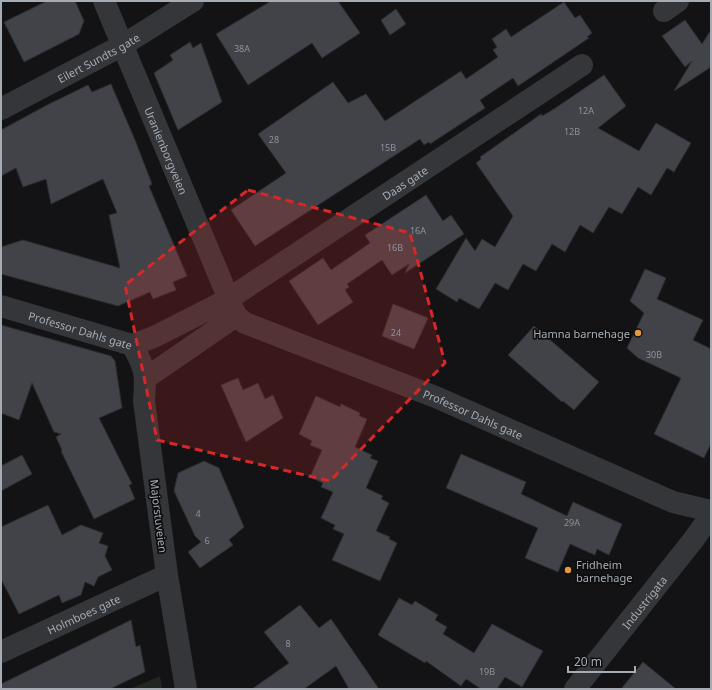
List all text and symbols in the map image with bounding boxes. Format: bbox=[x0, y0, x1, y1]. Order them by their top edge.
street label: Eilert Sundts gate bbox=[55, 29, 142, 86]
house number: 38A bbox=[234, 42, 250, 55]
street label: Uranienborgveien bbox=[142, 104, 192, 196]
house number: 12A bbox=[578, 104, 594, 117]
house number: 12B bbox=[564, 125, 580, 138]
house number: 28 bbox=[269, 133, 279, 146]
house number: 15B bbox=[380, 141, 396, 154]
street label: Daas gate bbox=[379, 162, 430, 203]
house number: 16A bbox=[410, 224, 426, 237]
house number: 16B bbox=[387, 241, 403, 254]
street label: Professor Dahls gate bbox=[27, 307, 134, 352]
house number: 24 bbox=[391, 326, 401, 339]
place label: Hamna barnehage bbox=[533, 326, 630, 341]
marker: Hamna barnehage bbox=[633, 328, 643, 338]
house number: 30B bbox=[646, 348, 662, 361]
street label: Professor Dahls gate bbox=[421, 386, 525, 442]
street label: Majorstuveien bbox=[147, 478, 171, 554]
house number: 4 bbox=[195, 507, 201, 520]
house number: 29A bbox=[564, 516, 580, 529]
house number: 6 bbox=[204, 534, 210, 547]
place label: Fridheim barnehage bbox=[576, 557, 632, 585]
marker: Fridheim barnehage bbox=[563, 565, 573, 575]
street label: Industrigata bbox=[618, 572, 670, 632]
street label: Holmboes gate bbox=[45, 590, 122, 637]
house number: 8 bbox=[285, 637, 291, 650]
scale bar bbox=[568, 648, 635, 674]
text: 20 m bbox=[574, 653, 602, 670]
house number: 19B bbox=[479, 665, 495, 678]

